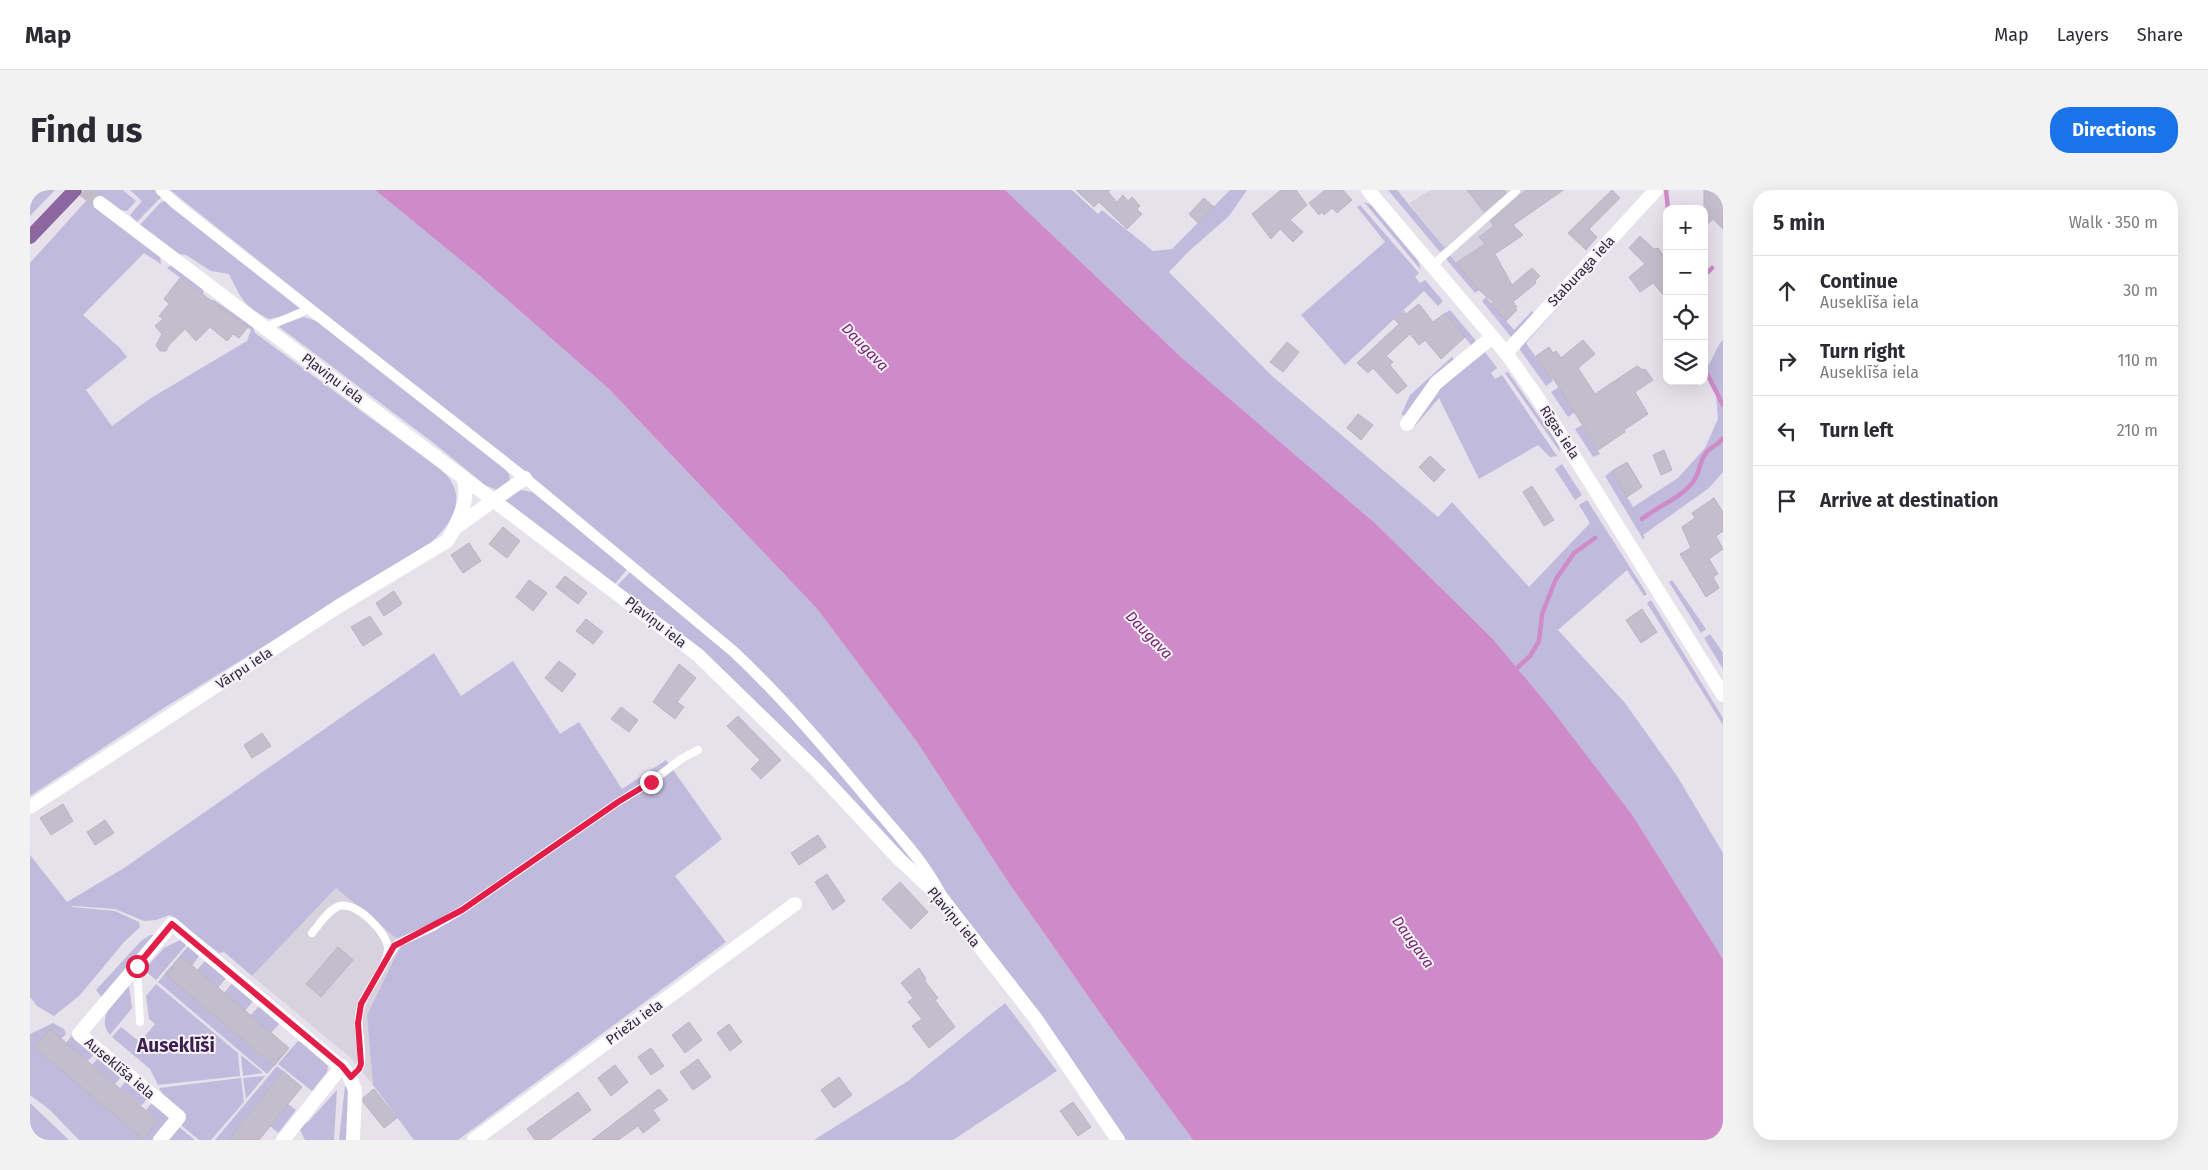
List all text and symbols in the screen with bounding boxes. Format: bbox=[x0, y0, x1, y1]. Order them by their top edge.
text: Map bbox=[25, 21, 71, 49]
text: Map bbox=[1994, 24, 2029, 46]
text: Layers bbox=[2057, 24, 2109, 46]
text: Share bbox=[2137, 24, 2183, 46]
button: Directions bbox=[2050, 107, 2178, 153]
text: Find us bbox=[30, 109, 142, 151]
map controls bbox=[1663, 205, 1708, 385]
button: + bbox=[1663, 205, 1708, 250]
text: 5 min bbox=[1773, 210, 1825, 236]
text: Walk · 350 m bbox=[2069, 213, 2158, 232]
street label: Staburaga iela bbox=[1544, 232, 1618, 310]
button: − bbox=[1663, 250, 1708, 295]
text: Continue bbox=[1820, 270, 1898, 293]
icon: ahead bbox=[1773, 277, 1801, 305]
text: 30 m bbox=[2123, 281, 2158, 300]
text: Auseklīša iela bbox=[1820, 293, 1919, 312]
button: locate bbox=[1663, 295, 1708, 340]
water label: Daugava bbox=[838, 319, 892, 375]
button: layers bbox=[1663, 340, 1708, 385]
text: Turn right bbox=[1820, 340, 1905, 363]
icon: right bbox=[1773, 347, 1801, 375]
street label: Pļaviņu iela bbox=[298, 350, 367, 408]
text: 110 m bbox=[2117, 351, 2158, 370]
text: Auseklīša iela bbox=[1820, 363, 1919, 382]
street label: Rīgas iela bbox=[1536, 402, 1583, 462]
icon: left bbox=[1773, 417, 1801, 445]
text: Turn left bbox=[1820, 419, 1894, 442]
text: 210 m bbox=[2117, 421, 2158, 440]
icon: arrive bbox=[1773, 487, 1801, 515]
text: Arrive at destination bbox=[1820, 489, 1999, 512]
street label: Pļaviņu iela bbox=[621, 593, 690, 652]
water label: Daugava bbox=[1122, 607, 1176, 663]
street label: Vārpu iela bbox=[213, 644, 276, 693]
route end bbox=[640, 771, 663, 794]
street label: Pļaviņu iela bbox=[923, 884, 984, 952]
water label: Daugava bbox=[1388, 913, 1438, 971]
route start bbox=[126, 955, 149, 978]
street label: Priežu iela bbox=[603, 996, 666, 1049]
street label: Auseklīša iela bbox=[81, 1034, 158, 1103]
district label: Auseklīši bbox=[136, 1034, 215, 1057]

